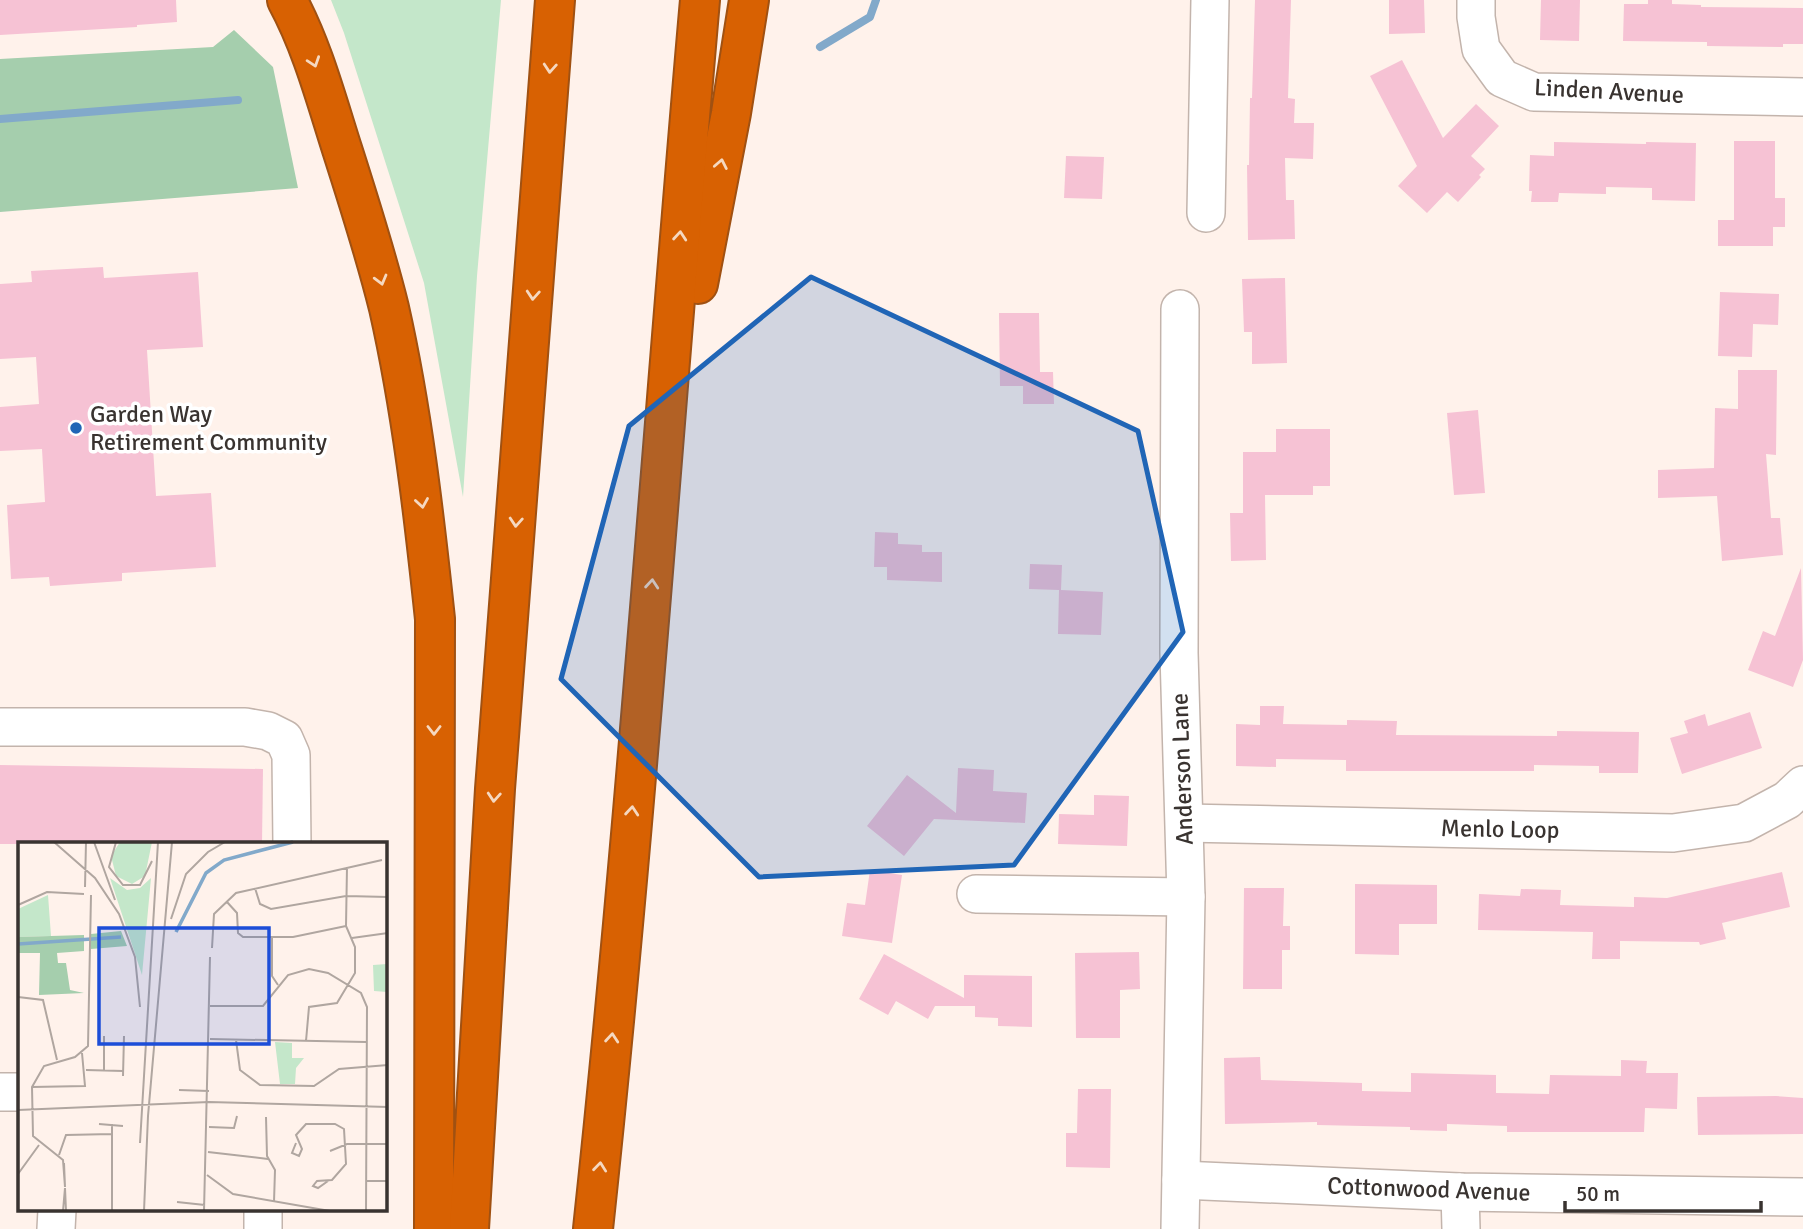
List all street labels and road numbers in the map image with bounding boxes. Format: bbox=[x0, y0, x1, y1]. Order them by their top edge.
street label: Linden Avenue bbox=[1533, 72, 1685, 110]
street label: Anderson Lane bbox=[1164, 692, 1200, 846]
street label: Menlo Loop bbox=[1440, 813, 1560, 845]
street label: Cottonwood Avenue bbox=[1327, 1170, 1531, 1208]

